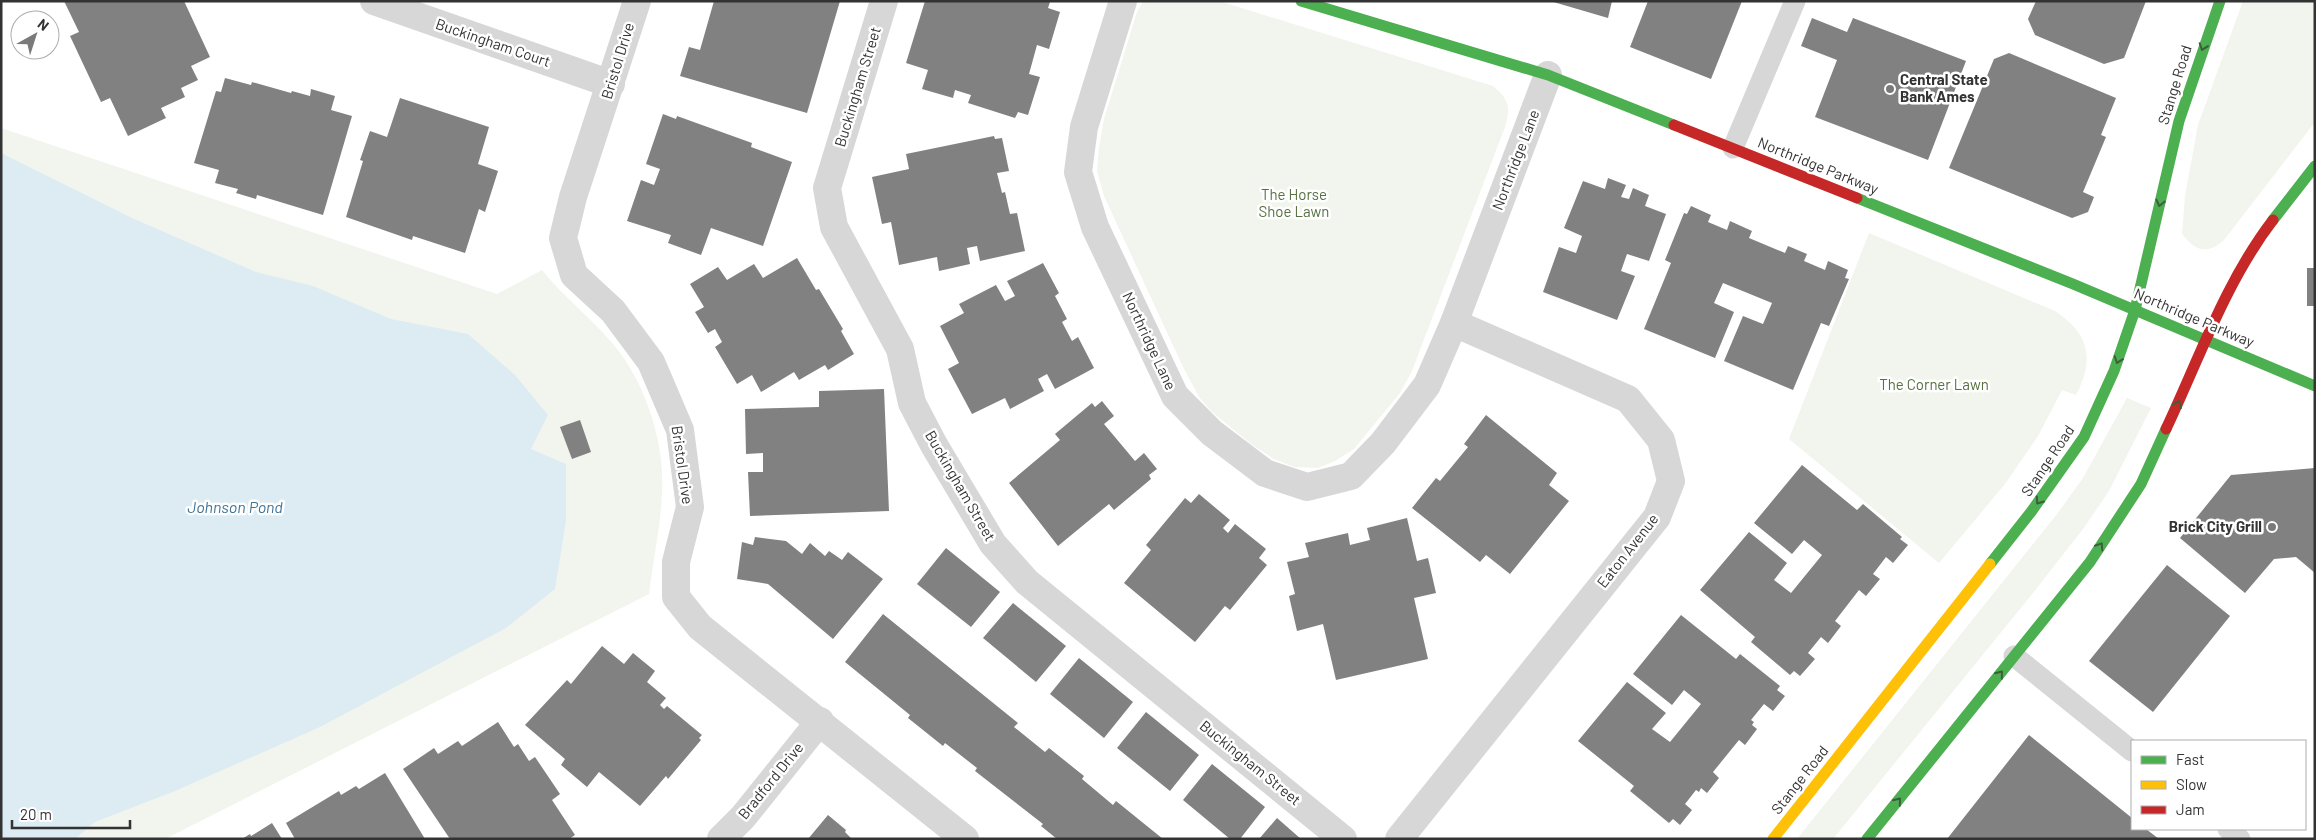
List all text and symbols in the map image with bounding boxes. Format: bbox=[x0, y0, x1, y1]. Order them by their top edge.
north arrow bbox=[10, 10, 60, 60]
street label: Buckingham Court bbox=[434, 14, 553, 70]
text: N bbox=[35, 15, 52, 34]
street label: Bristol Drive bbox=[597, 20, 637, 101]
street label: Buckingham Street bbox=[830, 25, 884, 149]
one-way arrow bbox=[2199, 42, 2209, 50]
street label: Stange Road bbox=[2153, 43, 2195, 127]
place label: Central State Bank Ames bbox=[1900, 70, 1988, 105]
marker: Central State Bank Ames bbox=[1884, 83, 1896, 95]
street label: Northridge Lane bbox=[1488, 107, 1542, 212]
street label: Northridge Parkway bbox=[1755, 133, 1881, 198]
park label: The Horse Shoe Lawn bbox=[1259, 185, 1329, 220]
one-way arrow bbox=[2155, 199, 2166, 208]
street label: Northridge Parkway bbox=[2132, 284, 2257, 351]
street label: Northridge Lane bbox=[1119, 289, 1181, 393]
one-way arrow bbox=[2113, 355, 2123, 364]
park label: The Corner Lawn bbox=[1879, 375, 1989, 393]
one-way arrow bbox=[2172, 401, 2182, 410]
street label: Stange Road bbox=[2017, 421, 2078, 500]
street label: Bristol Drive bbox=[669, 424, 697, 505]
street label: Buckingham Street bbox=[922, 427, 1000, 544]
one-way arrow bbox=[2036, 495, 2045, 505]
water label: Johnson Pond bbox=[187, 497, 283, 516]
street label: Eaton Avenue bbox=[1593, 510, 1662, 591]
place label: Brick City Grill bbox=[2169, 517, 2262, 535]
marker: Brick City Grill bbox=[2266, 521, 2278, 533]
one-way arrow bbox=[2094, 543, 2103, 552]
one-way arrow bbox=[1994, 671, 2002, 680]
street label: Buckingham Street bbox=[1197, 716, 1305, 808]
street label: Bradford Drive bbox=[734, 738, 807, 822]
legend bbox=[2131, 740, 2306, 830]
street label: Stange Road bbox=[1767, 741, 1832, 817]
text: Fast bbox=[2176, 750, 2204, 768]
text: Slow bbox=[2176, 775, 2207, 793]
scale bar bbox=[12, 798, 130, 830]
one-way arrow bbox=[1892, 798, 1900, 807]
text: Jam bbox=[2176, 800, 2205, 818]
text: 20 m bbox=[20, 805, 52, 823]

